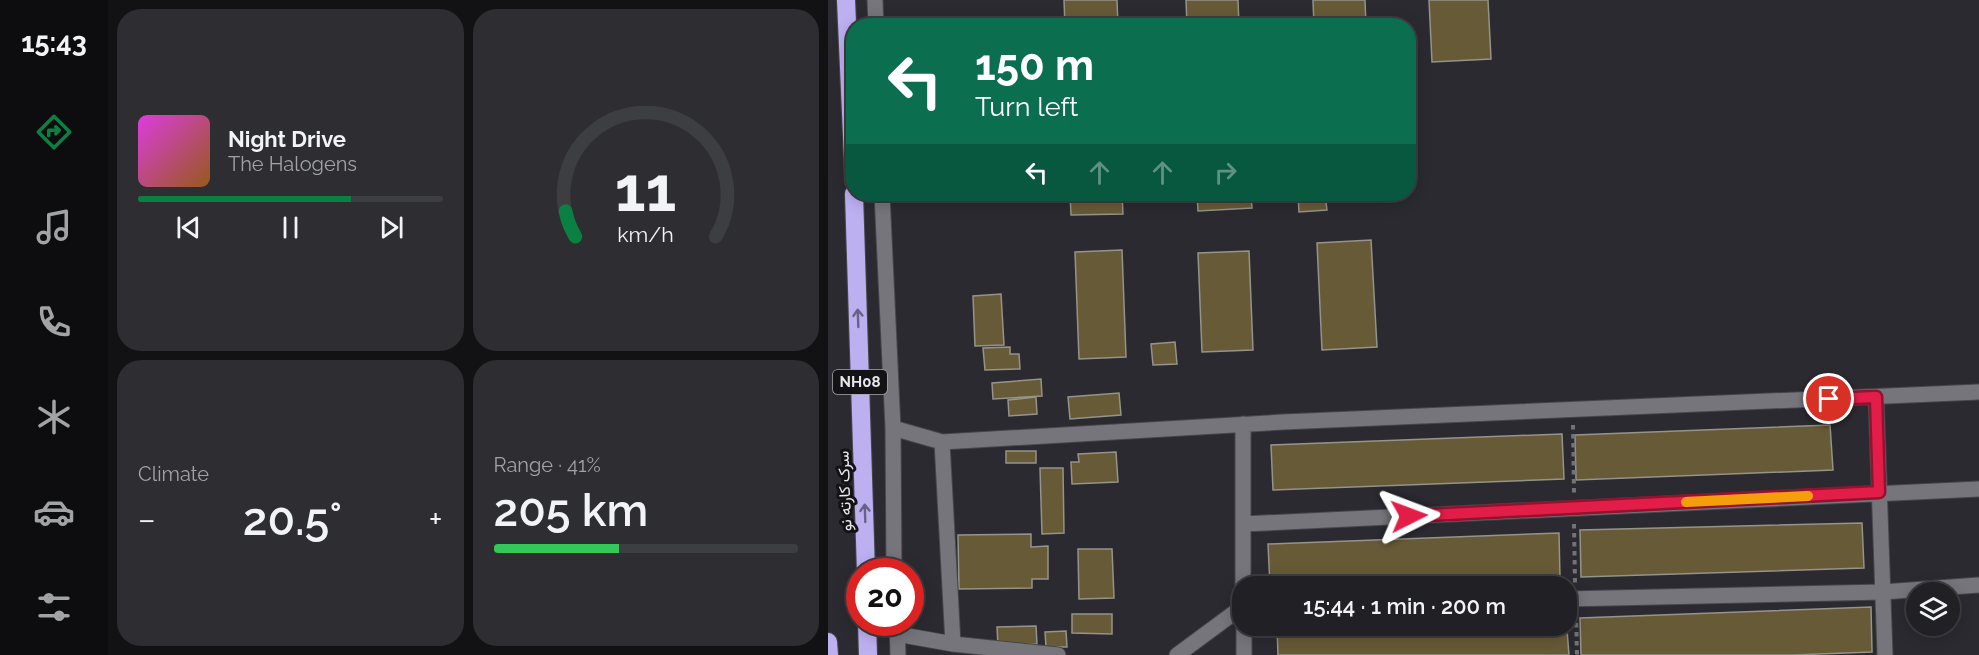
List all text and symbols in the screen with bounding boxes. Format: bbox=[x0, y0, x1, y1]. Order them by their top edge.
text: 15:43 bbox=[21, 27, 87, 58]
text: 150 m bbox=[975, 41, 1094, 90]
icon: left bbox=[876, 42, 954, 120]
text: Turn left bbox=[975, 91, 1078, 122]
icon: directions bbox=[33, 111, 75, 153]
text: Night Drive bbox=[228, 126, 346, 152]
text: The Halogens bbox=[228, 152, 357, 176]
text: 11 bbox=[615, 152, 677, 226]
icon: left bbox=[1020, 156, 1053, 189]
icon: ahead bbox=[1083, 156, 1116, 189]
icon: ahead bbox=[1146, 156, 1179, 189]
icon: right bbox=[1209, 156, 1242, 189]
icon: music bbox=[33, 206, 75, 248]
icon: previous bbox=[172, 211, 205, 244]
icon: pause bbox=[274, 211, 307, 244]
icon: next bbox=[375, 211, 408, 244]
text: km/h bbox=[617, 222, 674, 247]
icon: phone bbox=[33, 301, 75, 343]
one-way arrow bbox=[852, 309, 864, 329]
road number: NH08 bbox=[833, 370, 887, 394]
pin bbox=[1803, 373, 1854, 424]
icon: arrive bbox=[1812, 382, 1845, 415]
icon: climate bbox=[33, 396, 75, 438]
street label: سرک کارته نو bbox=[834, 450, 856, 532]
text: Range · 41% bbox=[494, 453, 601, 477]
text: Climate bbox=[138, 462, 209, 486]
text: 205 km bbox=[494, 484, 648, 537]
position arrow bbox=[1377, 484, 1441, 548]
icon: car bbox=[33, 491, 75, 533]
text: 20.5° bbox=[243, 493, 342, 546]
text: − bbox=[138, 500, 156, 539]
text: + bbox=[429, 500, 442, 539]
one-way arrow bbox=[859, 504, 870, 524]
speed limit sign: 20 bbox=[846, 558, 924, 636]
map controls bbox=[1906, 582, 1960, 636]
button: layers bbox=[1906, 582, 1960, 636]
icon: filters bbox=[33, 586, 75, 628]
text: 15:44 · 1 min · 200 m bbox=[1303, 593, 1506, 619]

